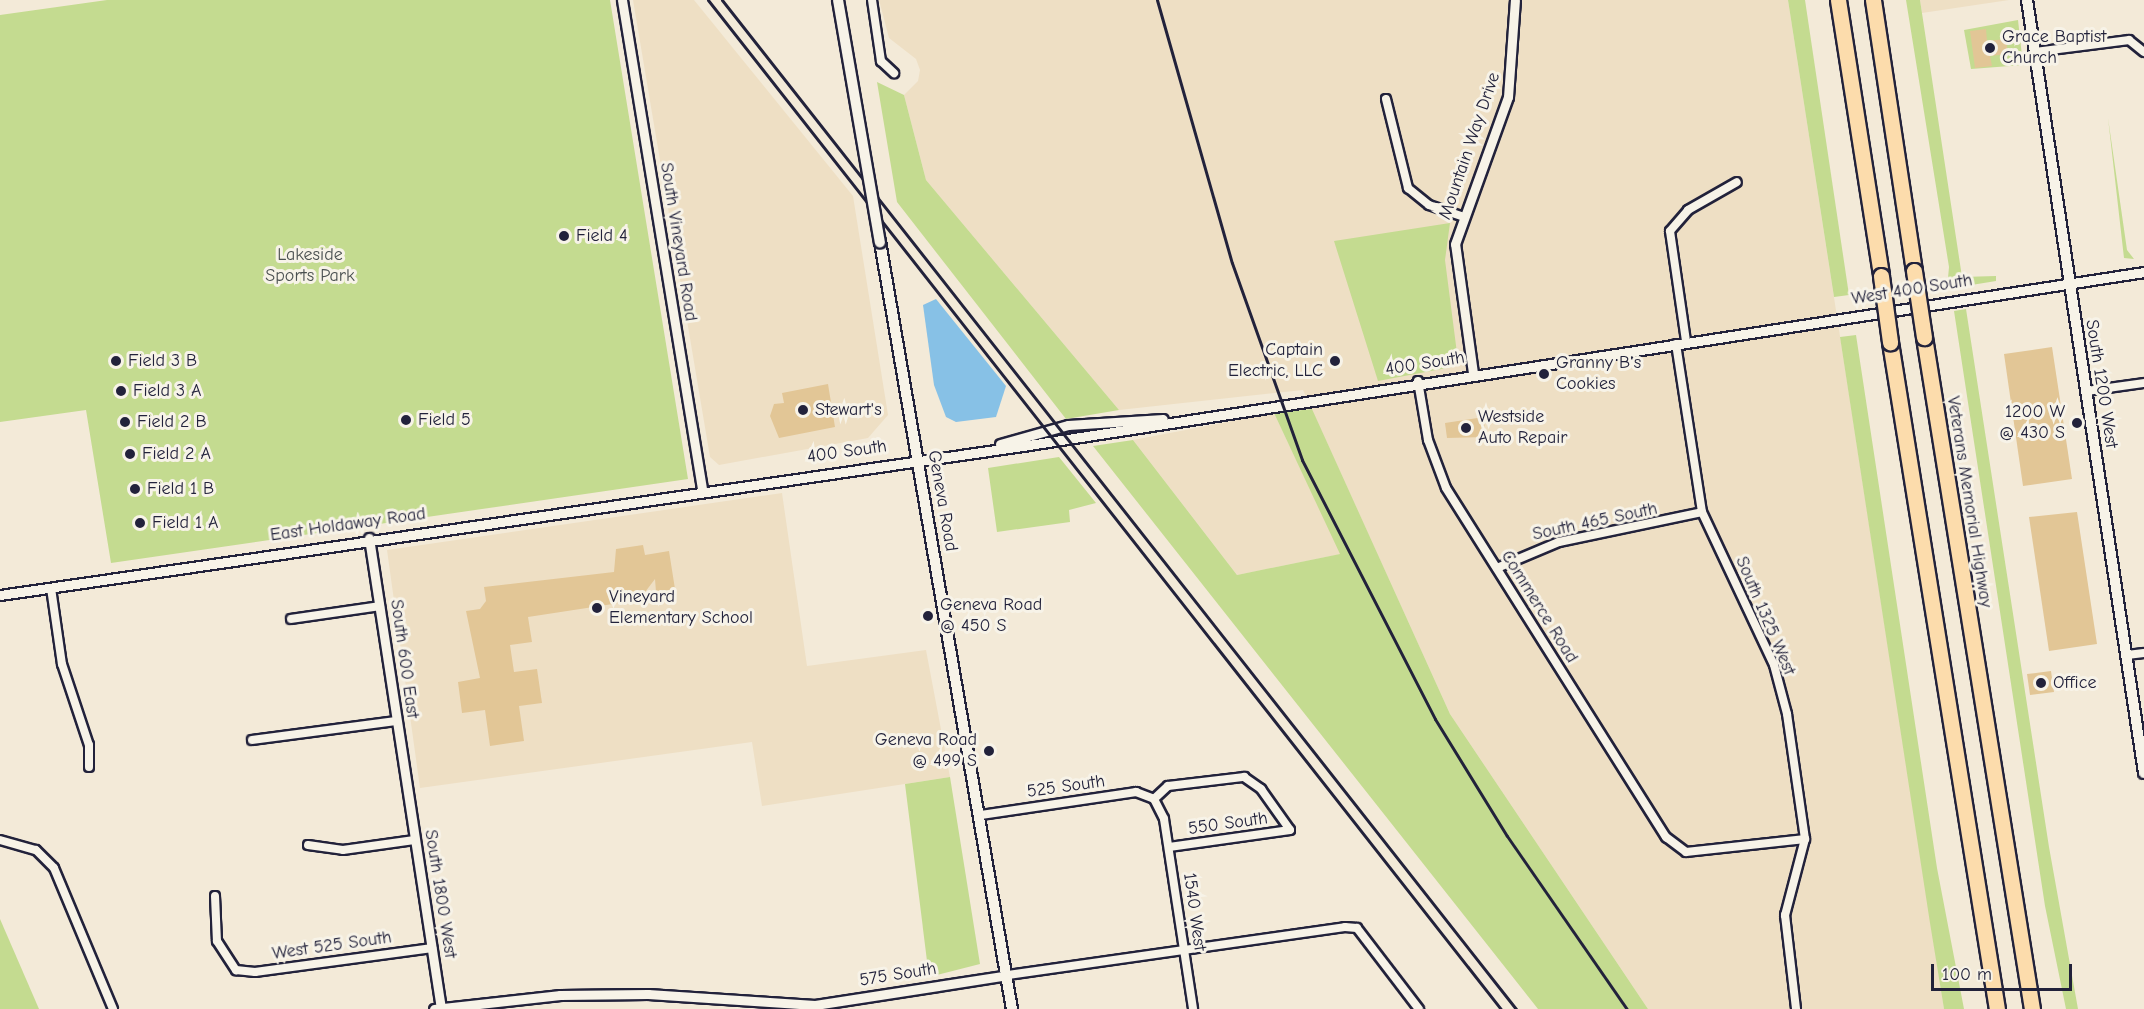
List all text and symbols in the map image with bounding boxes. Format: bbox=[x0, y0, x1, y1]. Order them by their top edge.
place label: Grace Baptist Church bbox=[2002, 27, 2106, 70]
marker: Grace Baptist Church bbox=[1983, 41, 1997, 55]
street label: Mountain Way Drive bbox=[1435, 70, 1505, 222]
street label: South Vineyard Road bbox=[655, 161, 701, 323]
place label: Field 4 bbox=[576, 225, 628, 247]
marker: Field 4 bbox=[557, 229, 571, 243]
park label: Lakeside Sports Park bbox=[265, 245, 355, 288]
street label: West 400 South bbox=[1850, 270, 1974, 310]
street label: South 1200 West bbox=[2080, 318, 2122, 450]
place label: Captain Electric, LLC bbox=[1228, 340, 1323, 382]
street label: 400 South bbox=[1384, 347, 1466, 381]
place label: Field 3 B bbox=[128, 350, 197, 372]
place label: Granny B's Cookies bbox=[1556, 353, 1641, 395]
marker: Field 3 B bbox=[109, 354, 123, 368]
marker: Captain Electric, LLC bbox=[1328, 354, 1342, 368]
marker: Granny B's Cookies bbox=[1537, 367, 1551, 381]
place label: Field 3 A bbox=[133, 380, 202, 402]
marker: Field 3 A bbox=[114, 384, 128, 398]
street label: Veterans Memorial Highway bbox=[1942, 395, 1996, 609]
place label: Stewart's bbox=[815, 399, 882, 421]
place label: 1200 W @ 430 S bbox=[1999, 402, 2065, 444]
marker: Stewart's bbox=[796, 403, 810, 417]
place label: Westside Auto Repair bbox=[1478, 407, 1567, 450]
place label: Field 5 bbox=[418, 409, 471, 431]
place label: Field 2 B bbox=[137, 411, 207, 433]
marker: Field 5 bbox=[399, 413, 413, 427]
marker: Field 2 B bbox=[118, 415, 132, 429]
marker: 1200 W @ 430 S bbox=[2070, 416, 2084, 430]
marker: Westside Auto Repair bbox=[1459, 421, 1473, 435]
street label: 400 South bbox=[806, 436, 888, 468]
place label: Field 2 A bbox=[142, 443, 211, 465]
marker: Field 2 A bbox=[123, 447, 137, 461]
street label: Geneva Road bbox=[922, 449, 962, 553]
place label: Field 1 B bbox=[147, 478, 214, 500]
marker: Field 1 B bbox=[128, 482, 142, 496]
street label: South 465 South bbox=[1531, 498, 1659, 546]
street label: East Holdaway Road bbox=[269, 503, 427, 547]
place label: Field 1 A bbox=[152, 512, 219, 534]
marker: Field 1 A bbox=[133, 516, 147, 530]
street label: Commerce Road bbox=[1496, 547, 1582, 667]
street label: South 1325 West bbox=[1730, 553, 1800, 679]
place label: Vineyard Elementary School bbox=[609, 587, 753, 630]
place label: Geneva Road @ 450 S bbox=[940, 595, 1042, 638]
street label: South 600 East bbox=[385, 598, 423, 720]
marker: Vineyard Elementary School bbox=[590, 601, 604, 615]
marker: Geneva Road @ 450 S bbox=[921, 609, 935, 623]
place label: Office bbox=[2053, 672, 2096, 694]
marker: Office bbox=[2034, 676, 2048, 690]
place label: Geneva Road @ 499 S bbox=[875, 730, 977, 772]
marker: Geneva Road @ 499 S bbox=[982, 744, 996, 758]
street label: 525 South bbox=[1026, 771, 1106, 803]
street label: 550 South bbox=[1187, 808, 1269, 840]
street label: South 1800 West bbox=[419, 828, 461, 960]
street label: 1540 West bbox=[1178, 872, 1210, 952]
street label: West 525 South bbox=[271, 927, 393, 965]
scale bar bbox=[1934, 952, 2075, 990]
street label: 575 South bbox=[858, 958, 938, 992]
text: 100 m bbox=[1942, 964, 1992, 985]

